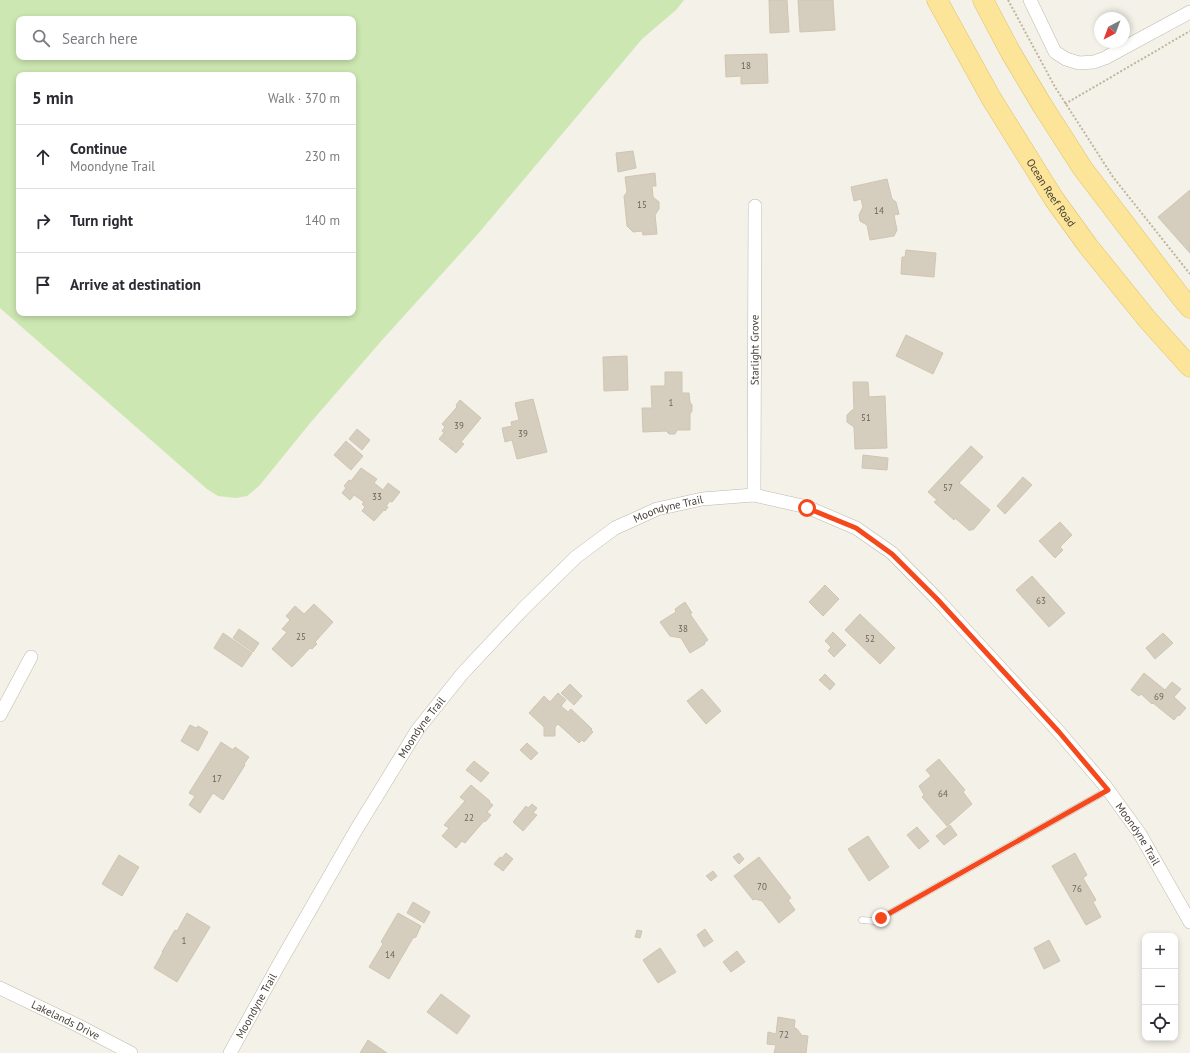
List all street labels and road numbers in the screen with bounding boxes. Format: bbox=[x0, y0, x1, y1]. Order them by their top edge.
street label: Ocean Reef Road bbox=[1023, 156, 1079, 230]
street label: Starlight Grove bbox=[747, 314, 762, 385]
street label: Moondyne Trail bbox=[631, 492, 705, 526]
street label: Moondyne Trail bbox=[395, 693, 449, 761]
street label: Moondyne Trail bbox=[1113, 800, 1164, 869]
street label: Moondyne Trail bbox=[233, 970, 280, 1041]
street label: Lakelands Drive bbox=[29, 997, 103, 1043]

